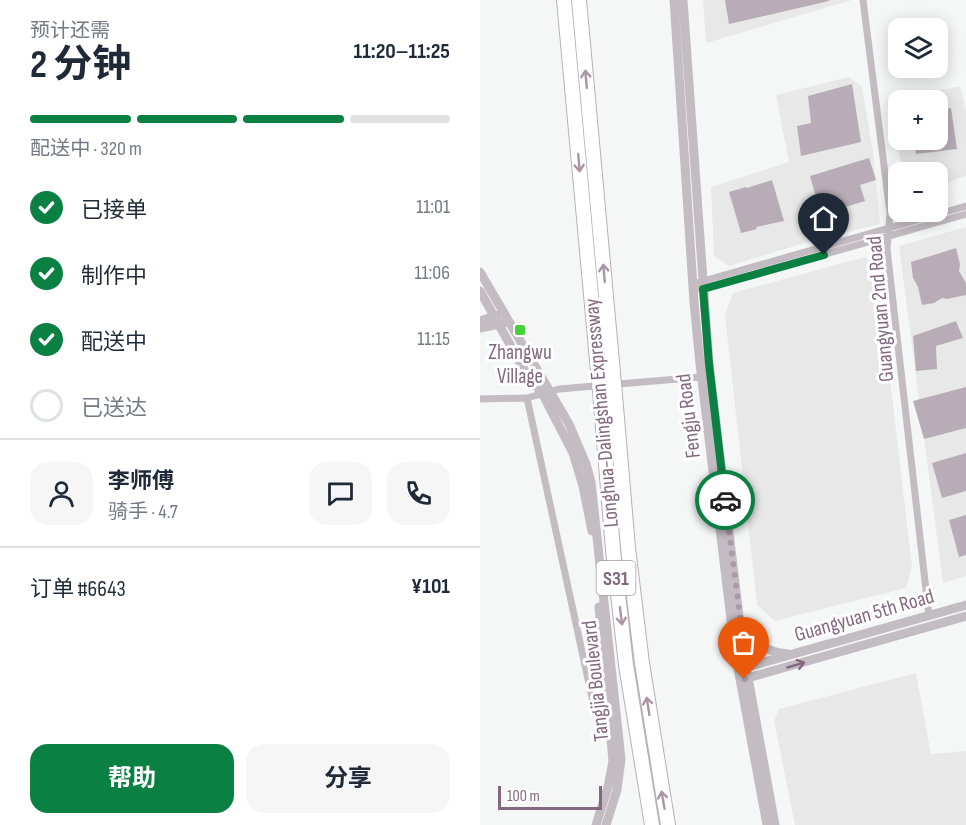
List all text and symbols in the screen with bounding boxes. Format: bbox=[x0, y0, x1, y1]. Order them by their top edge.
map controls bbox=[888, 18, 948, 222]
button: layers bbox=[888, 18, 948, 78]
text: 预计还需 bbox=[30, 19, 110, 43]
text: 11:20–11:25 bbox=[354, 38, 450, 65]
text: 2 分钟 bbox=[30, 42, 131, 89]
one-way arrow bbox=[580, 69, 591, 89]
button: + bbox=[888, 90, 948, 150]
text: 配送中 · 320 m bbox=[30, 137, 142, 161]
one-way arrow bbox=[574, 152, 585, 172]
button: − bbox=[888, 162, 948, 222]
icon: check bbox=[30, 191, 63, 224]
pin bbox=[798, 193, 849, 255]
text: 11:01 bbox=[416, 195, 450, 219]
text: 已接单 bbox=[81, 197, 147, 224]
icon: home bbox=[807, 202, 840, 235]
street label: Guangyuan 2nd Road bbox=[862, 235, 899, 383]
icon: check bbox=[30, 257, 63, 290]
text: 11:06 bbox=[415, 261, 450, 285]
text: 制作中 bbox=[81, 263, 147, 290]
one-way arrow bbox=[598, 264, 609, 284]
street label: Longhua-Dalingshan Expressway bbox=[579, 297, 624, 529]
icon: check bbox=[30, 323, 63, 356]
marker: Zhangwu Village bbox=[513, 323, 527, 337]
text: 11:15 bbox=[417, 327, 450, 351]
text: 配送中 bbox=[81, 329, 147, 356]
place label: Zhangwu Village bbox=[488, 340, 552, 389]
street label: Fengju Road bbox=[671, 372, 706, 460]
text: 已送达 bbox=[81, 395, 147, 422]
button: person bbox=[30, 462, 93, 525]
button: chat bbox=[309, 462, 372, 525]
button: phone bbox=[387, 462, 450, 525]
text: 李师傅 bbox=[108, 468, 174, 495]
courier bbox=[695, 470, 755, 530]
icon: car bbox=[709, 484, 742, 517]
text: 骑手 · 4.7 bbox=[108, 500, 178, 524]
road number: S31 bbox=[596, 561, 636, 595]
text: ¥101 bbox=[411, 573, 450, 600]
text: 订单 #6643 bbox=[30, 576, 126, 603]
street label: Guangyuan 5th Road bbox=[792, 584, 937, 647]
one-way arrow bbox=[615, 606, 626, 626]
pin bbox=[718, 617, 769, 679]
street label: Tangjia Boulevard bbox=[577, 619, 614, 743]
icon: bag bbox=[727, 626, 760, 659]
one-way arrow bbox=[786, 659, 805, 670]
one-way arrow bbox=[643, 697, 654, 717]
button: 帮助 bbox=[30, 744, 234, 813]
button: 分享 bbox=[246, 744, 450, 813]
scale bar bbox=[498, 783, 602, 810]
text: 100 m bbox=[507, 787, 540, 806]
one-way arrow bbox=[657, 790, 668, 810]

